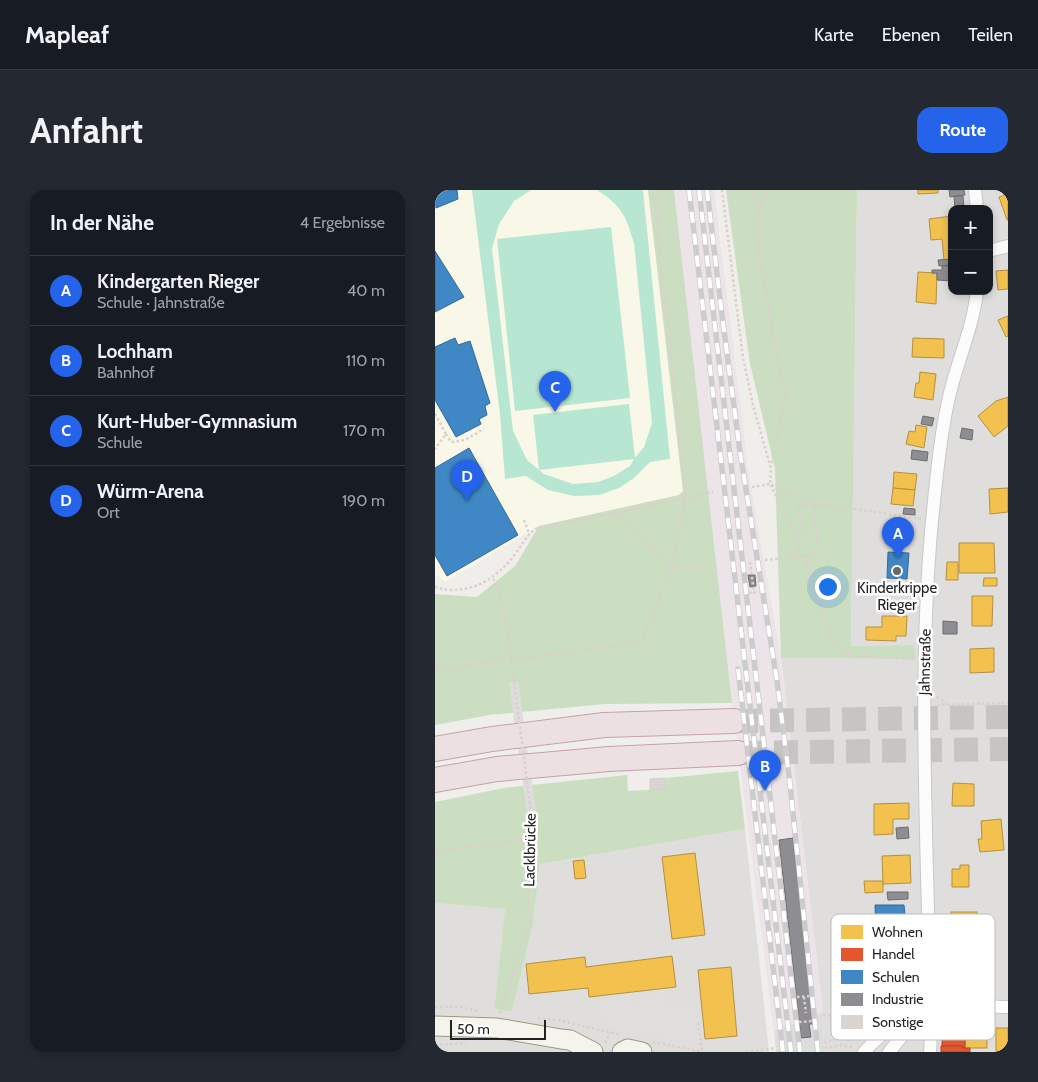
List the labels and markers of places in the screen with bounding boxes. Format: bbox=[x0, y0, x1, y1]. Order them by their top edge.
pin: C bbox=[539, 371, 571, 412]
pin: D bbox=[451, 460, 483, 501]
pin: A bbox=[882, 517, 914, 558]
marker: Kinderkrippe Rieger bbox=[891, 565, 903, 577]
place label: Kinderkrippe Rieger bbox=[857, 579, 937, 614]
pin: B bbox=[749, 750, 781, 791]

